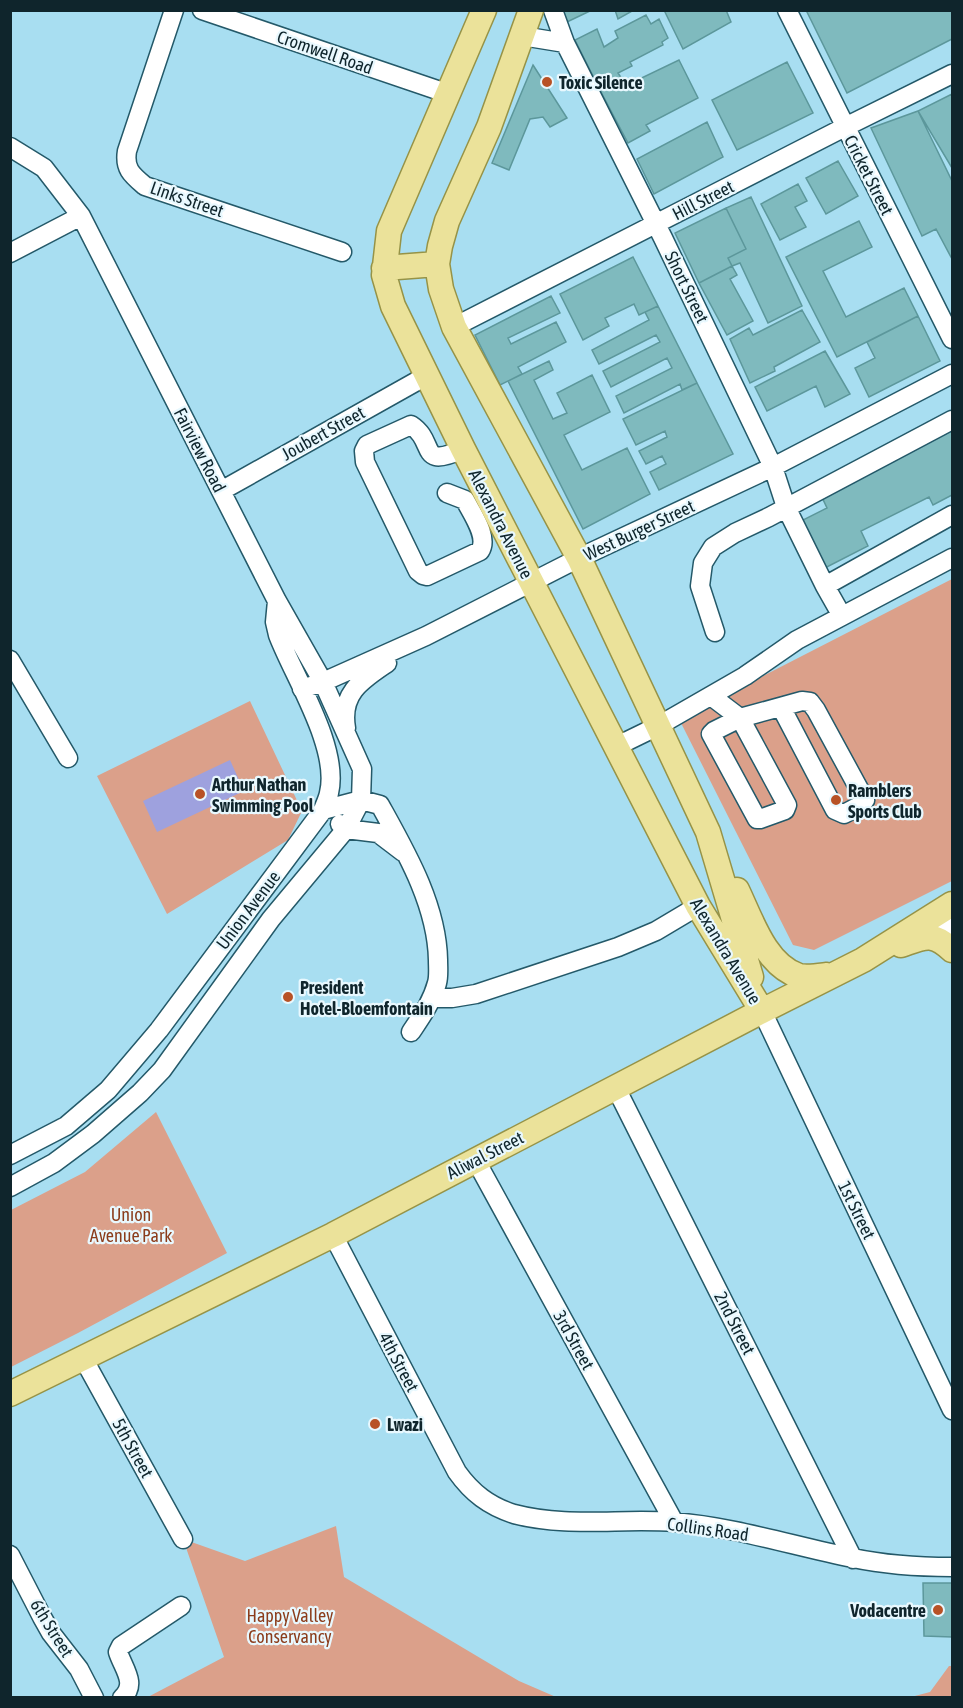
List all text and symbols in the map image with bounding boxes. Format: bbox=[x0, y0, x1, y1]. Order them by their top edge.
street label: Cromwell Road bbox=[274, 26, 376, 78]
place label: Toxic Silence bbox=[559, 72, 643, 93]
marker: Toxic Silence bbox=[540, 75, 554, 89]
street label: Cricket Street bbox=[840, 131, 898, 219]
street label: Hill Street bbox=[669, 176, 737, 224]
street label: Links Street bbox=[148, 177, 226, 221]
street label: Short Street bbox=[661, 248, 713, 326]
street label: Joubert Street bbox=[278, 402, 368, 464]
street label: Fairview Road bbox=[170, 404, 230, 496]
street label: Alexandra Avenue bbox=[464, 466, 538, 582]
street label: West Burger Street bbox=[580, 495, 698, 565]
place label: Arthur Nathan Swimming Pool bbox=[211, 774, 314, 816]
place label: Ramblers Sports Club bbox=[848, 780, 922, 822]
marker: Arthur Nathan Swimming Pool bbox=[193, 787, 207, 801]
marker: Ramblers Sports Club bbox=[829, 793, 843, 807]
street label: Union Avenue bbox=[212, 867, 284, 953]
street label: Alexandra Avenue bbox=[686, 894, 766, 1008]
place label: President Hotel-Bloemfontain bbox=[300, 977, 433, 1019]
marker: President Hotel-Bloemfontain bbox=[281, 990, 295, 1004]
street label: Aliwal Street bbox=[443, 1127, 527, 1183]
street label: 1st Street bbox=[834, 1178, 880, 1242]
park label: Union Avenue Park bbox=[90, 1204, 172, 1246]
street label: 2nd Street bbox=[710, 1288, 760, 1358]
street label: 3rd Street bbox=[549, 1307, 599, 1373]
street label: 4th Street bbox=[375, 1329, 423, 1395]
place label: Lwazi bbox=[387, 1414, 423, 1435]
street label: 5th Street bbox=[108, 1415, 158, 1481]
marker: Lwazi bbox=[368, 1417, 382, 1431]
street label: Collins Road bbox=[666, 1513, 750, 1545]
street label: 6th Street bbox=[26, 1595, 78, 1661]
place label: Vodacentre bbox=[849, 1600, 926, 1621]
marker: Vodacentre bbox=[931, 1603, 945, 1617]
park label: Happy Valley Conservancy bbox=[246, 1605, 334, 1647]

